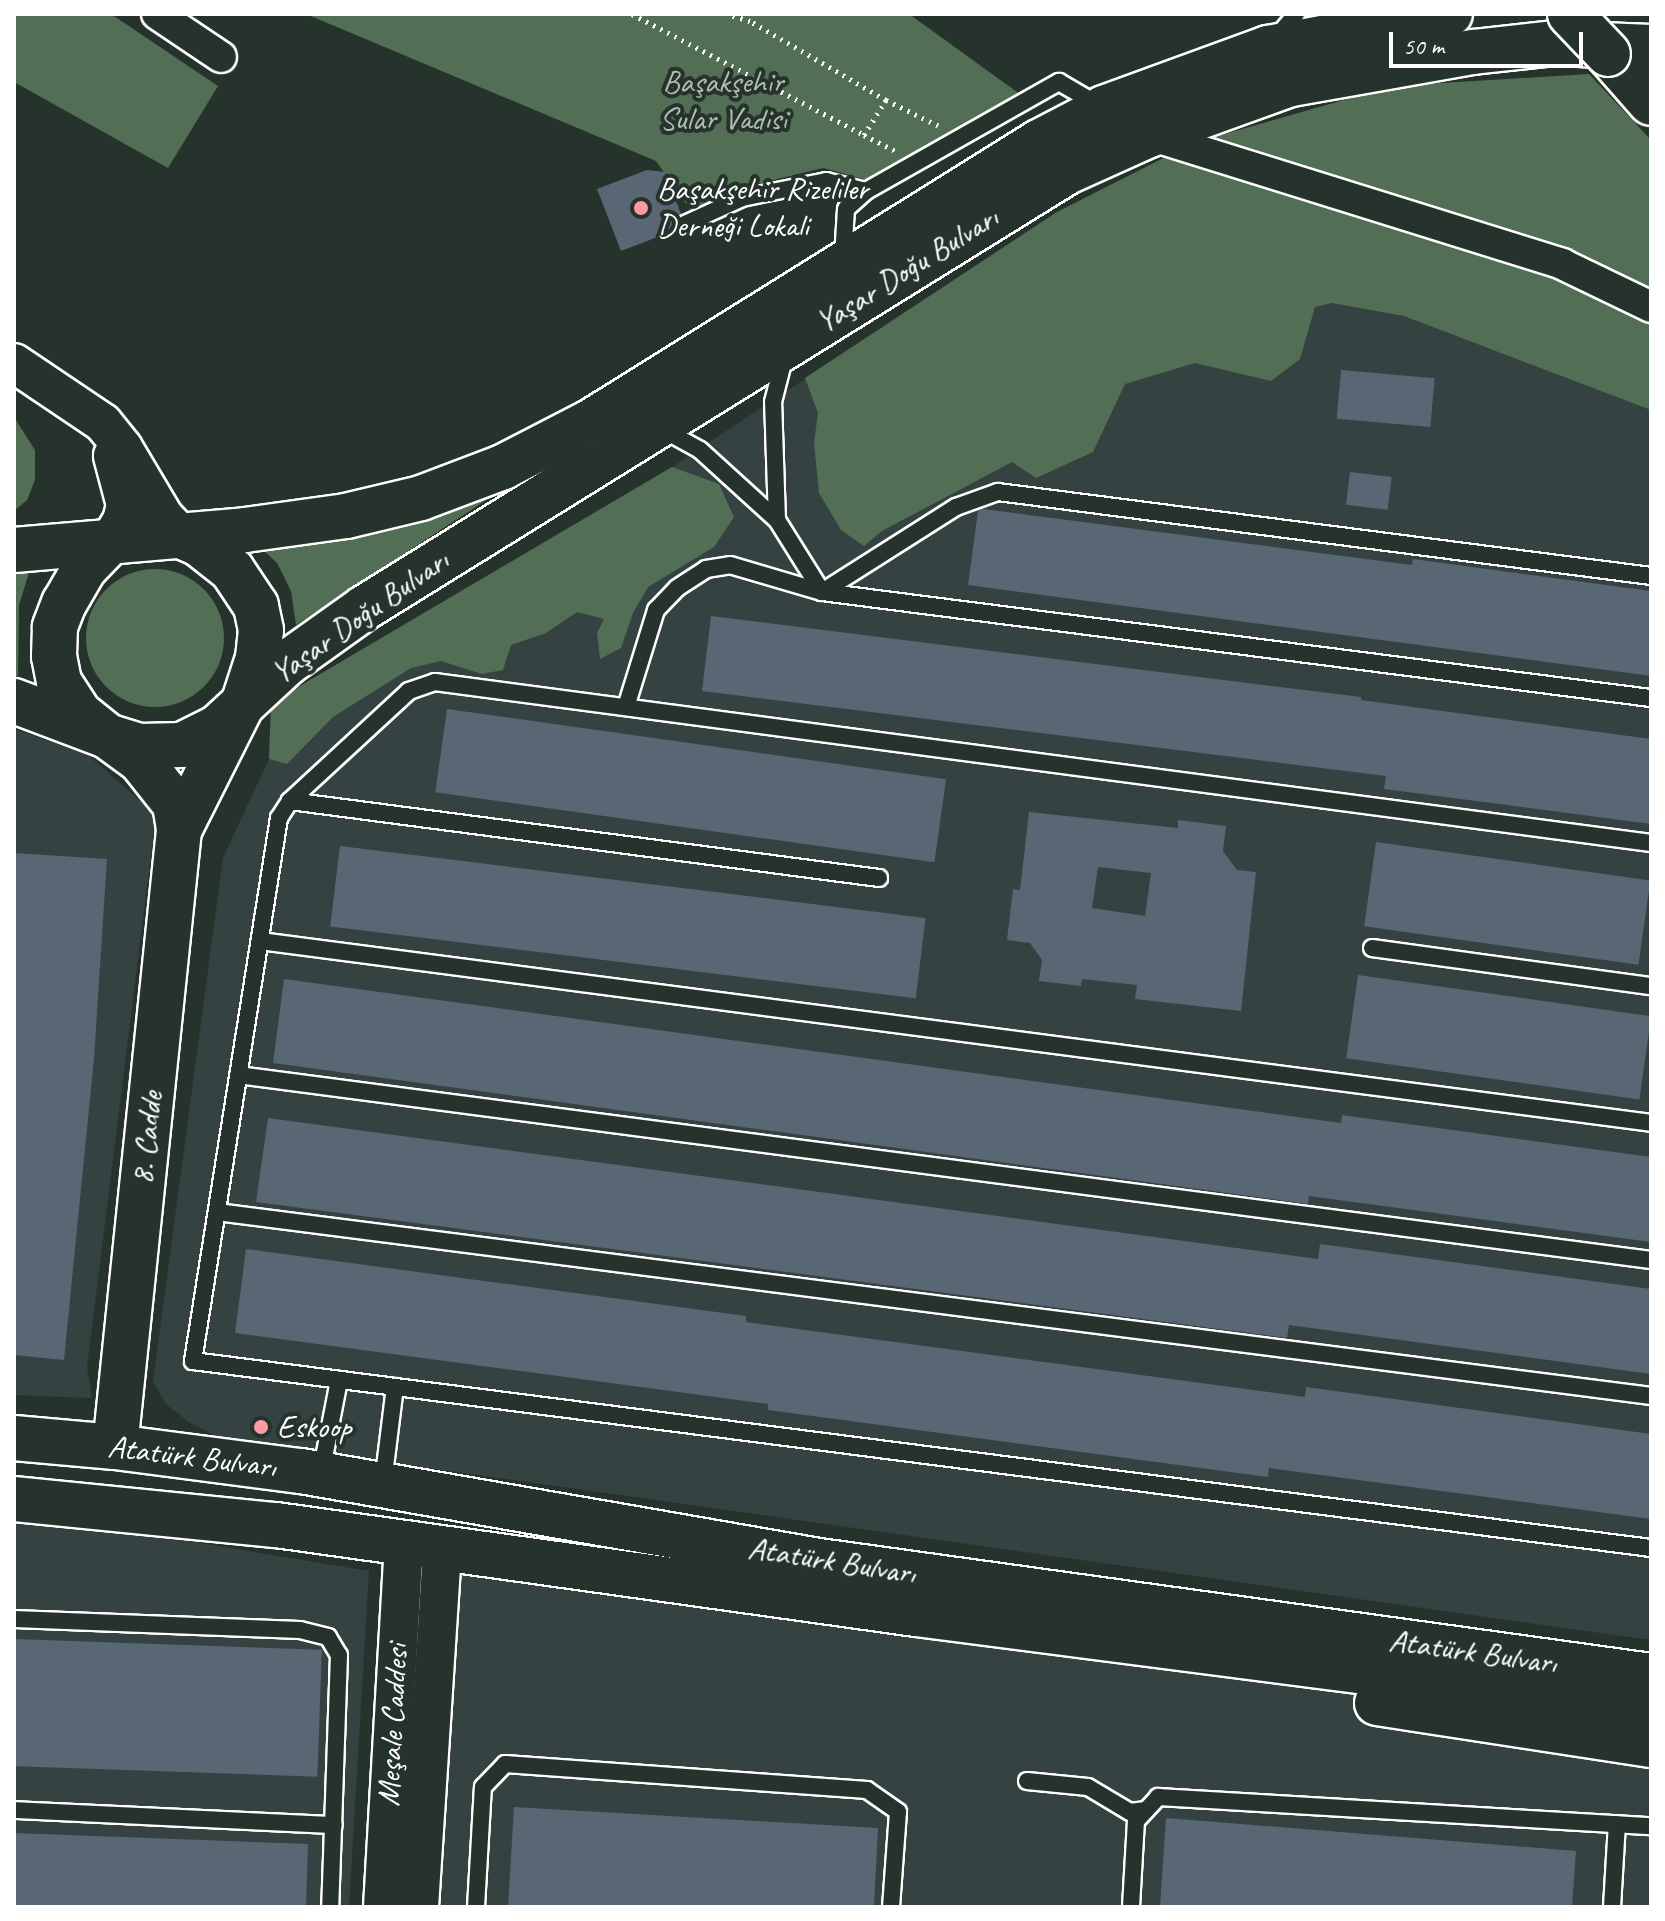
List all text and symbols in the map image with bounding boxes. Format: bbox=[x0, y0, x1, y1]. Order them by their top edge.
scale bar bbox=[1393, 16, 1587, 66]
text: 50 m bbox=[1403, 31, 1444, 61]
park label: Başakşehir Sular Vadisi bbox=[659, 64, 787, 139]
place label: Başakşehir Rizeliler Derneği Lokali bbox=[657, 171, 868, 246]
marker: Başakşehir Rizeliler Derneği Lokali bbox=[632, 199, 650, 217]
street label: Yaşar Doğu Bulvarı bbox=[809, 199, 1005, 341]
street label: Yaşar Doğu Bulvarı bbox=[264, 542, 456, 692]
street label: 8. Cadde bbox=[123, 1090, 171, 1186]
place label: Eskoop bbox=[277, 1408, 351, 1446]
marker: Eskoop bbox=[252, 1418, 270, 1436]
street label: Atatürk Bulvarı bbox=[106, 1428, 278, 1486]
street label: Atatürk Bulvarı bbox=[745, 1529, 919, 1593]
street label: Atatürk Bulvarı bbox=[1387, 1621, 1559, 1683]
street label: Meşale Caddesi bbox=[370, 1642, 416, 1808]

